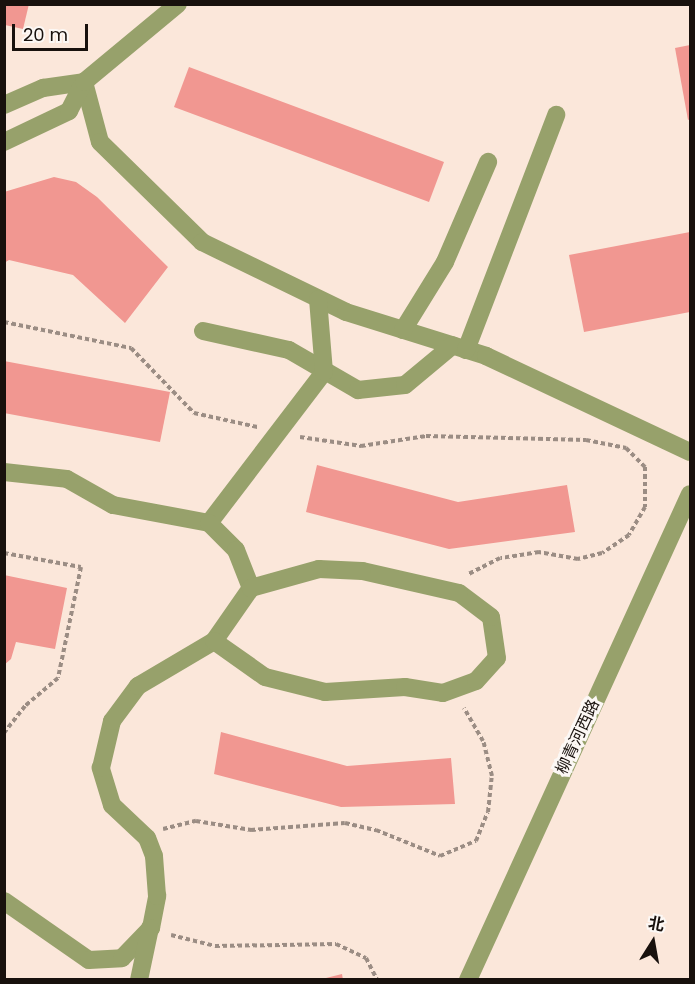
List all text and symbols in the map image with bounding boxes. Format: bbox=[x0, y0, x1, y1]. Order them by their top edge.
scale bar bbox=[15, 12, 92, 50]
text: 20 m bbox=[23, 22, 68, 47]
street label: 柳青河西路 bbox=[552, 697, 604, 777]
text: 北 bbox=[646, 911, 667, 937]
north arrow bbox=[623, 912, 683, 972]

